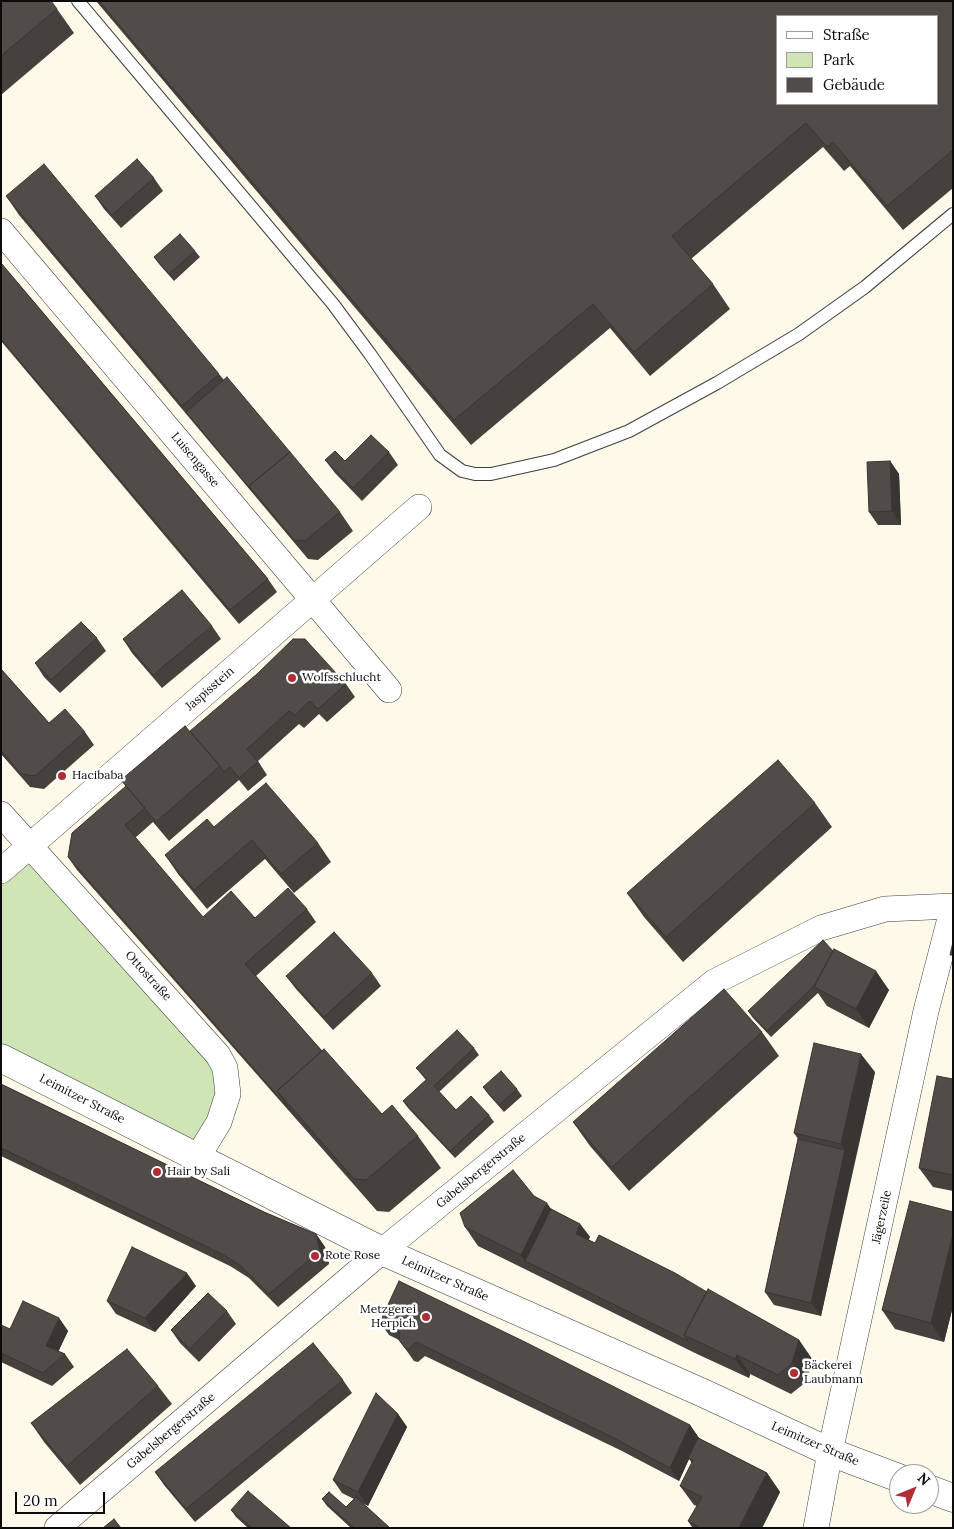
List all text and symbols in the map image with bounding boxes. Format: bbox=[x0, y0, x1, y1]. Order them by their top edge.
legend bbox=[776, 15, 939, 105]
text: Straße bbox=[823, 25, 870, 44]
text: Park bbox=[823, 50, 854, 69]
text: Gebäude bbox=[823, 75, 885, 94]
street label: Luisengasse bbox=[168, 430, 222, 490]
street label: Jaspisstein bbox=[183, 664, 237, 714]
place label: Wolfsschlucht bbox=[302, 671, 381, 685]
marker: Wolfsschlucht bbox=[286, 672, 298, 684]
place label: Hacibaba bbox=[72, 769, 124, 783]
marker: Hacibaba bbox=[56, 770, 68, 782]
street label: Ottostraße bbox=[122, 948, 174, 1004]
street label: Leimitzer Straße bbox=[37, 1071, 127, 1127]
street label: Gabelsbergerstraße bbox=[433, 1131, 529, 1211]
place label: Hair by Sali bbox=[167, 1165, 230, 1179]
marker: Hair by Sali bbox=[151, 1166, 163, 1178]
street label: Jägerzeile bbox=[869, 1189, 895, 1245]
place label: Rote Rose bbox=[325, 1249, 380, 1263]
marker: Rote Rose bbox=[309, 1250, 321, 1262]
street label: Leimitzer Straße bbox=[399, 1253, 491, 1305]
place label: Metzgerei Herpich bbox=[360, 1303, 416, 1331]
marker: Metzgerei Herpich bbox=[420, 1311, 432, 1323]
place label: Bäckerei Laubmann bbox=[804, 1359, 863, 1387]
marker: Bäckerei Laubmann bbox=[788, 1367, 800, 1379]
street label: Gabelsbergerstraße bbox=[124, 1390, 218, 1472]
street label: Leimitzer Straße bbox=[769, 1419, 861, 1469]
north arrow bbox=[889, 1464, 939, 1514]
text: N bbox=[914, 1469, 934, 1489]
scale bar bbox=[18, 1482, 108, 1514]
text: 20 m bbox=[23, 1491, 58, 1510]

